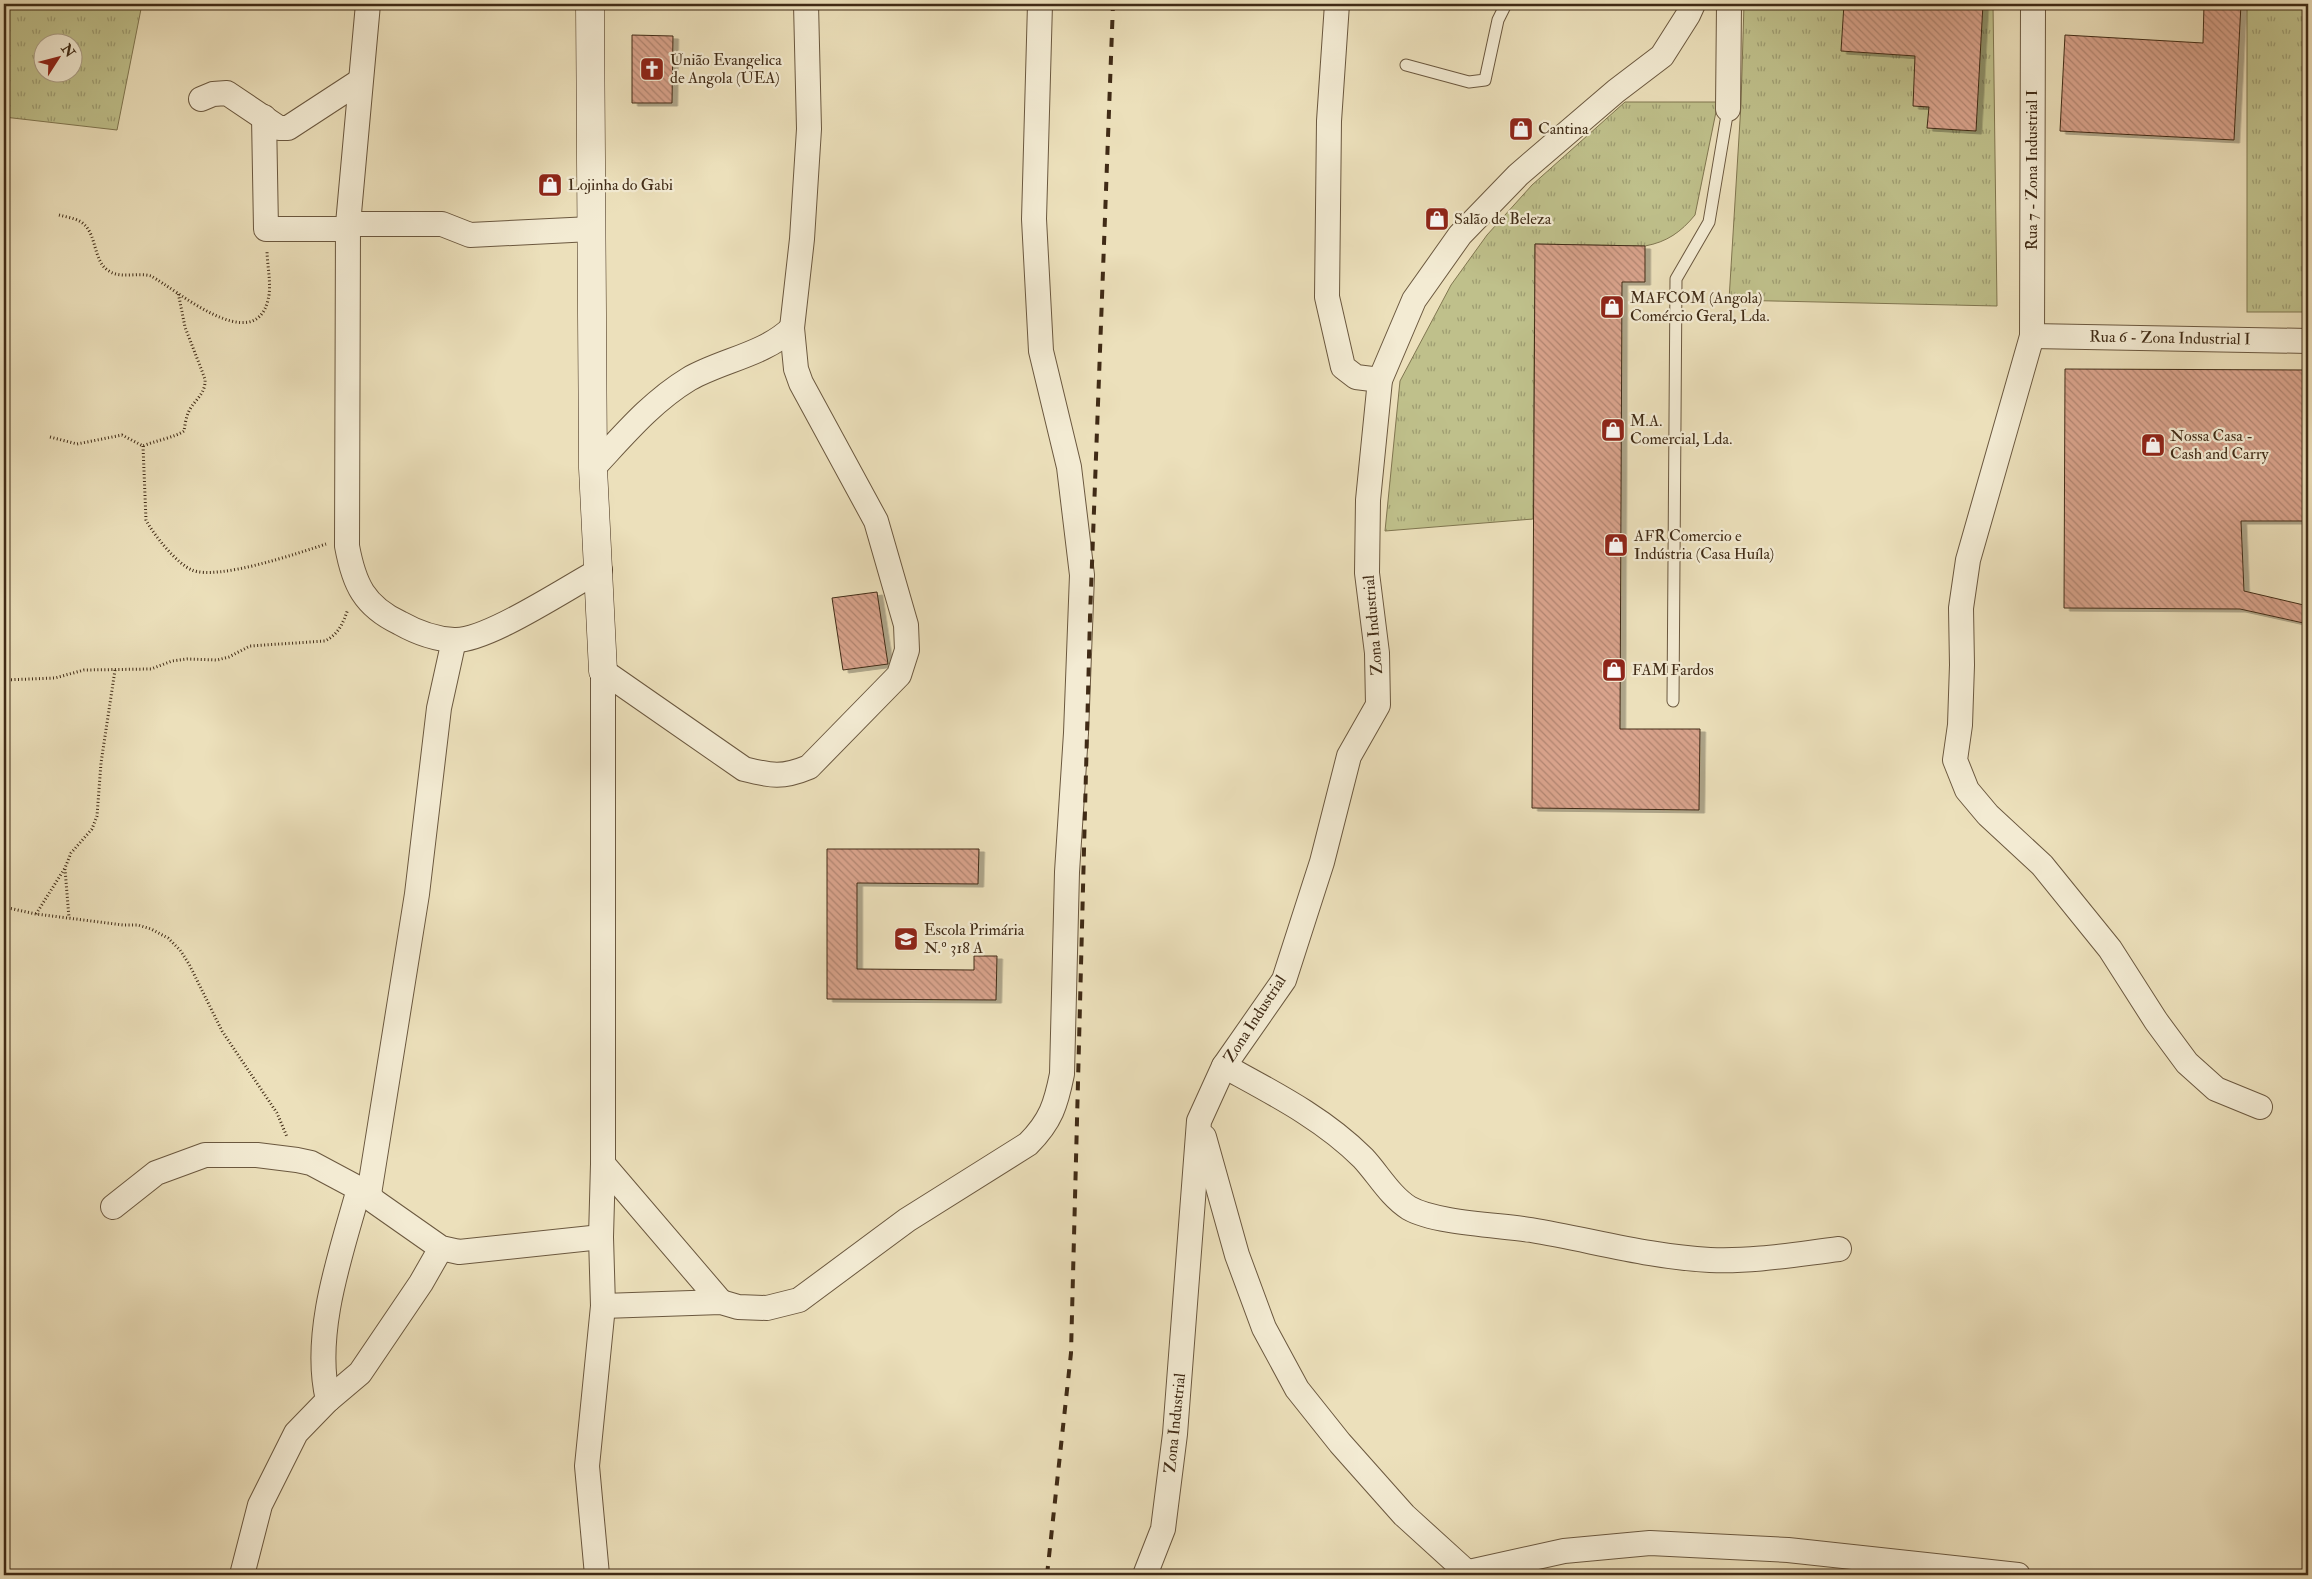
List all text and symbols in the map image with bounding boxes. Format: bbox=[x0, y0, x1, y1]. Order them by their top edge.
north arrow bbox=[32, 32, 82, 82]
text: N bbox=[57, 40, 79, 61]
place label: União Evangelica de Angola (UEA) bbox=[670, 50, 782, 88]
church icon: União Evangelica de Angola (UEA) bbox=[639, 56, 665, 82]
street label: Rua 7 - Zona Industrial I bbox=[2022, 90, 2042, 250]
shop icon: Cantina bbox=[1508, 116, 1534, 142]
place label: Cantina bbox=[1538, 119, 1589, 139]
shop icon: Lojinha do Gabi bbox=[537, 172, 563, 198]
place label: Lojinha do Gabi bbox=[568, 175, 673, 195]
shop icon: Salão de Beleza bbox=[1424, 206, 1450, 232]
place label: Salão de Beleza bbox=[1454, 209, 1552, 229]
place label: MAFCOM (Angola) Comércio Geral, Lda. bbox=[1630, 288, 1770, 326]
shop icon: MAFCOM (Angola) Comércio Geral, Lda. bbox=[1599, 294, 1625, 320]
street label: Rua 6 - Zona Industrial I bbox=[2089, 327, 2251, 349]
place label: M.A. Comercial, Lda. bbox=[1630, 411, 1732, 449]
shop icon: M.A. Comercial, Lda. bbox=[1600, 417, 1626, 443]
place label: Nossa Casa - Cash and Carry bbox=[2170, 426, 2270, 464]
shop icon: Nossa Casa - Cash and Carry bbox=[2140, 432, 2166, 458]
place label: AFR Comercio e Indústria (Casa Huíla) bbox=[1633, 526, 1774, 564]
shop icon: AFR Comercio e Indústria (Casa Huíla) bbox=[1603, 532, 1629, 558]
street label: Zona Industrial bbox=[1359, 574, 1387, 676]
shop icon: FAM Fardos bbox=[1601, 657, 1627, 683]
place label: FAM Fardos bbox=[1632, 660, 1714, 680]
place label: Escola Primária N.º 318 A bbox=[924, 920, 1025, 958]
school or university icon: Escola Primária N.º 318 A bbox=[893, 926, 919, 952]
street label: Zona Industrial bbox=[1219, 971, 1291, 1067]
street label: Zona Industrial bbox=[1160, 1372, 1190, 1474]

